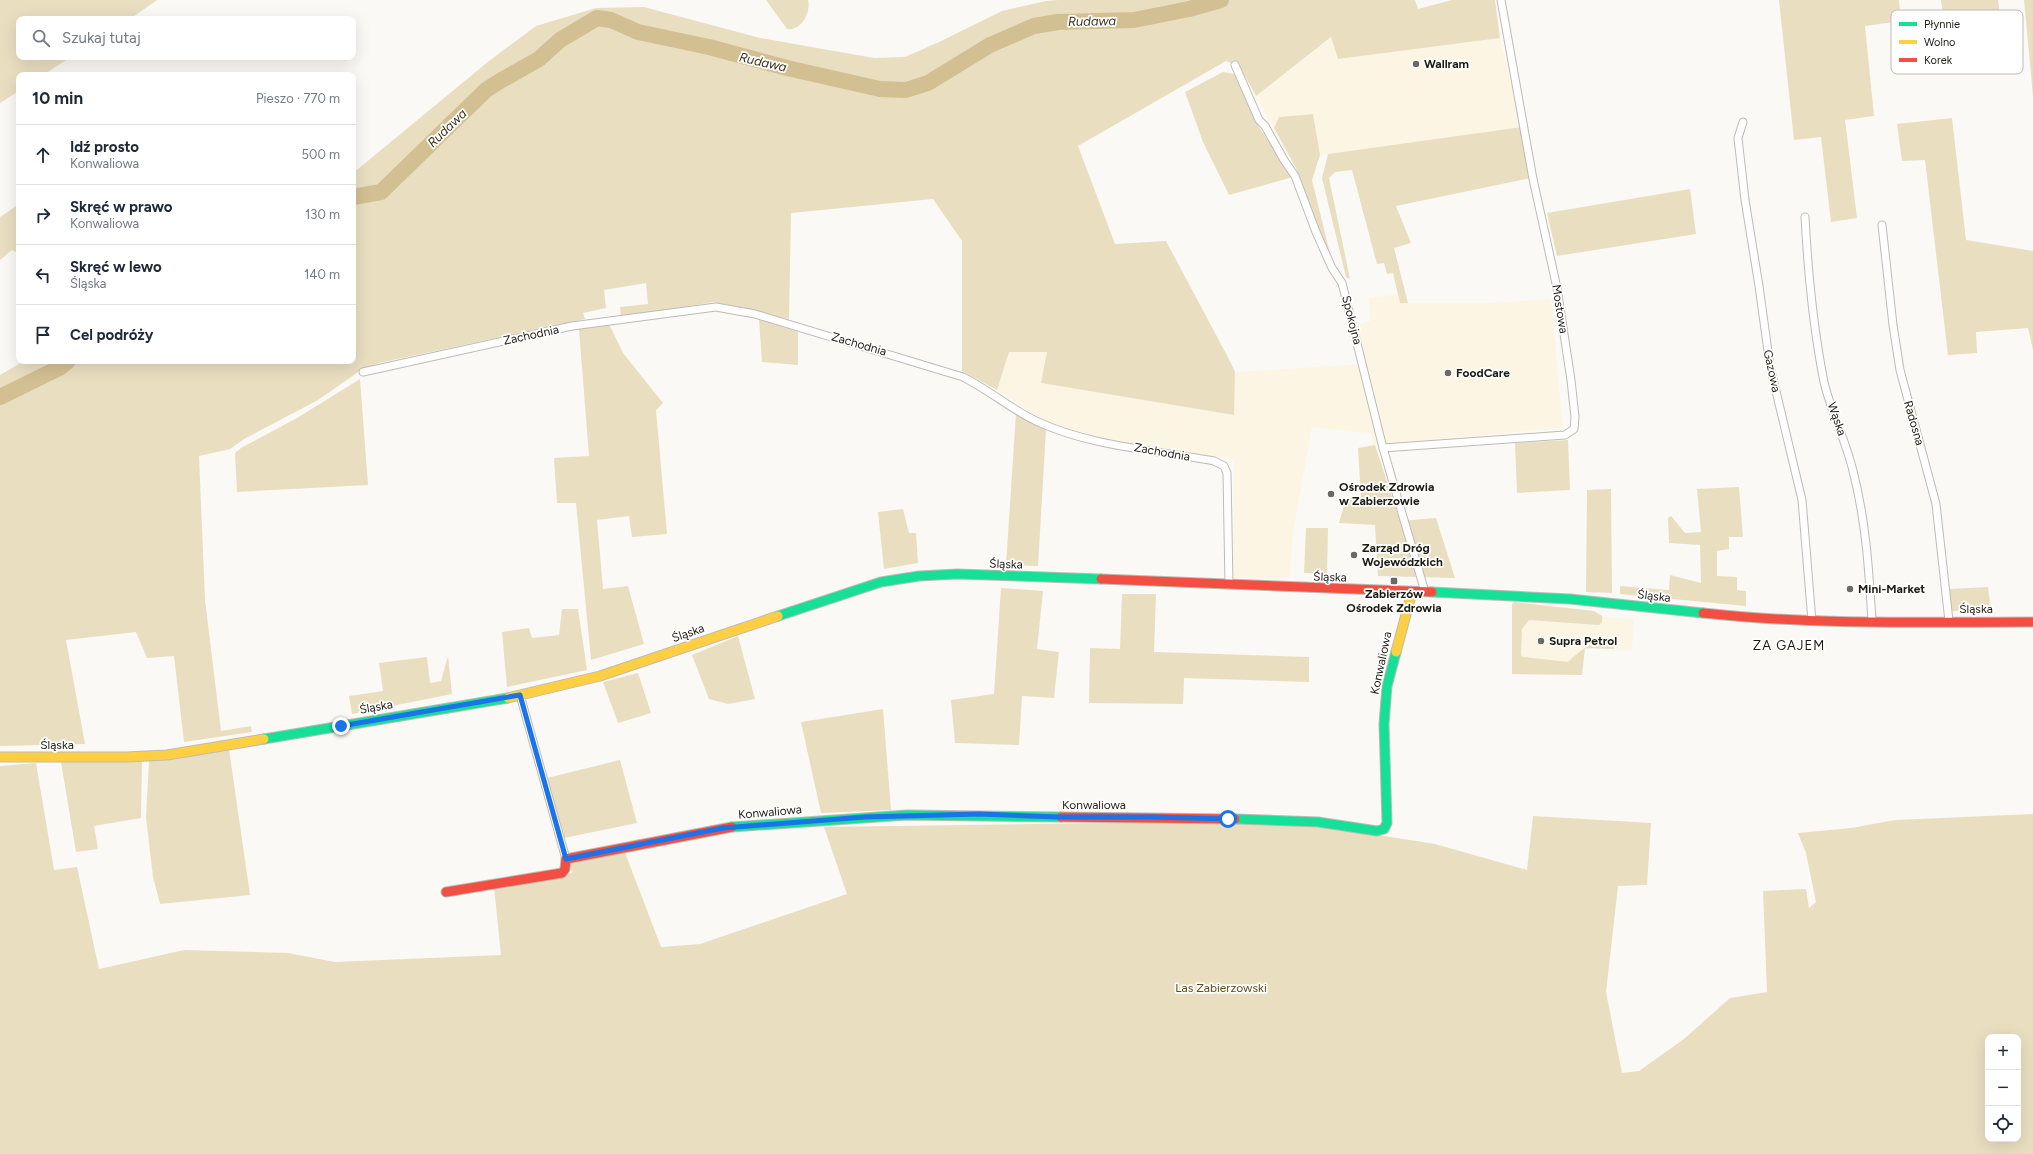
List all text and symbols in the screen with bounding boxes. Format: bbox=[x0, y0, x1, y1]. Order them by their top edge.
legend bbox=[1891, 10, 2023, 74]
water label: Rudawa bbox=[1068, 13, 1117, 29]
search box bbox=[16, 16, 356, 60]
text: Płynnie bbox=[1924, 18, 1960, 31]
icon: search bbox=[30, 27, 52, 49]
text: Szukaj tutaj bbox=[62, 29, 141, 47]
text: Wolno bbox=[1924, 36, 1955, 49]
water label: Rudawa bbox=[738, 49, 789, 75]
text: Korek bbox=[1924, 54, 1953, 67]
place label: Wallram bbox=[1424, 57, 1469, 71]
marker: Wallram bbox=[1411, 59, 1421, 69]
text: 10 min bbox=[32, 88, 83, 108]
text: Pieszo · 770 m bbox=[256, 91, 340, 106]
water label: Rudawa bbox=[424, 106, 470, 150]
text: Idź prosto bbox=[70, 138, 139, 156]
icon: ahead bbox=[32, 144, 54, 166]
text: 500 m bbox=[302, 147, 340, 162]
text: Konwaliowa bbox=[70, 156, 139, 171]
text: Skręć w prawo bbox=[70, 198, 173, 216]
icon: right bbox=[32, 204, 54, 226]
text: 130 m bbox=[305, 207, 340, 222]
text: Konwaliowa bbox=[70, 216, 139, 231]
text: Skręć w lewo bbox=[70, 258, 162, 276]
icon: left bbox=[32, 264, 54, 286]
text: 140 m bbox=[304, 267, 340, 282]
text: Śląska bbox=[70, 276, 106, 291]
street label: Mostowa bbox=[1549, 284, 1571, 334]
street label: Spokojna bbox=[1339, 294, 1365, 346]
street label: Zachodnia bbox=[502, 322, 560, 348]
icon: arrive bbox=[32, 324, 54, 346]
text: Cel podróży bbox=[70, 326, 153, 344]
street label: Zachodnia bbox=[830, 329, 888, 359]
street label: Gazowa bbox=[1761, 348, 1783, 394]
place label: FoodCare bbox=[1456, 366, 1510, 380]
marker: FoodCare bbox=[1443, 368, 1453, 378]
street label: Radosna bbox=[1901, 399, 1927, 447]
street label: Wąska bbox=[1825, 400, 1849, 438]
street label: Zachodnia bbox=[1133, 440, 1191, 464]
place label: Ośrodek Zdrowia w Zabierzowie bbox=[1339, 480, 1434, 508]
marker: Ośrodek Zdrowia w Zabierzowie bbox=[1326, 489, 1336, 499]
place label: Zarząd Dróg Wojewódzkich bbox=[1362, 541, 1443, 569]
marker: Zarząd Dróg Wojewódzkich bbox=[1349, 550, 1359, 560]
street label: Śląska bbox=[989, 556, 1023, 572]
street label: Śląska bbox=[1313, 569, 1347, 585]
marker: Zabierzów Ośrodek Zdrowia bbox=[1389, 576, 1399, 586]
place label: Mini-Market bbox=[1858, 582, 1925, 596]
marker: Mini-Market bbox=[1845, 584, 1855, 594]
place label: Zabierzów Ośrodek Zdrowia bbox=[1346, 587, 1442, 615]
street label: Śląska bbox=[1637, 587, 1671, 605]
street label: Śląska bbox=[1959, 602, 1993, 616]
street label: Śląska bbox=[670, 621, 706, 645]
street label: Konwaliowa bbox=[1368, 630, 1394, 696]
place label: Supra Petrol bbox=[1549, 634, 1617, 648]
marker: Supra Petrol bbox=[1536, 636, 1546, 646]
district label: ZA GAJEM bbox=[1753, 638, 1825, 653]
street label: Śląska bbox=[358, 697, 394, 717]
route end bbox=[332, 717, 350, 735]
street label: Śląska bbox=[40, 738, 74, 752]
street label: Konwaliowa bbox=[1062, 798, 1126, 812]
street label: Konwaliowa bbox=[738, 802, 802, 822]
route start bbox=[1219, 810, 1237, 828]
park label: Las Zabierzowski bbox=[1175, 981, 1267, 995]
map controls bbox=[1985, 1034, 2021, 1142]
button: + bbox=[1985, 1034, 2021, 1070]
button: − bbox=[1985, 1070, 2021, 1106]
button: locate bbox=[1985, 1106, 2021, 1142]

